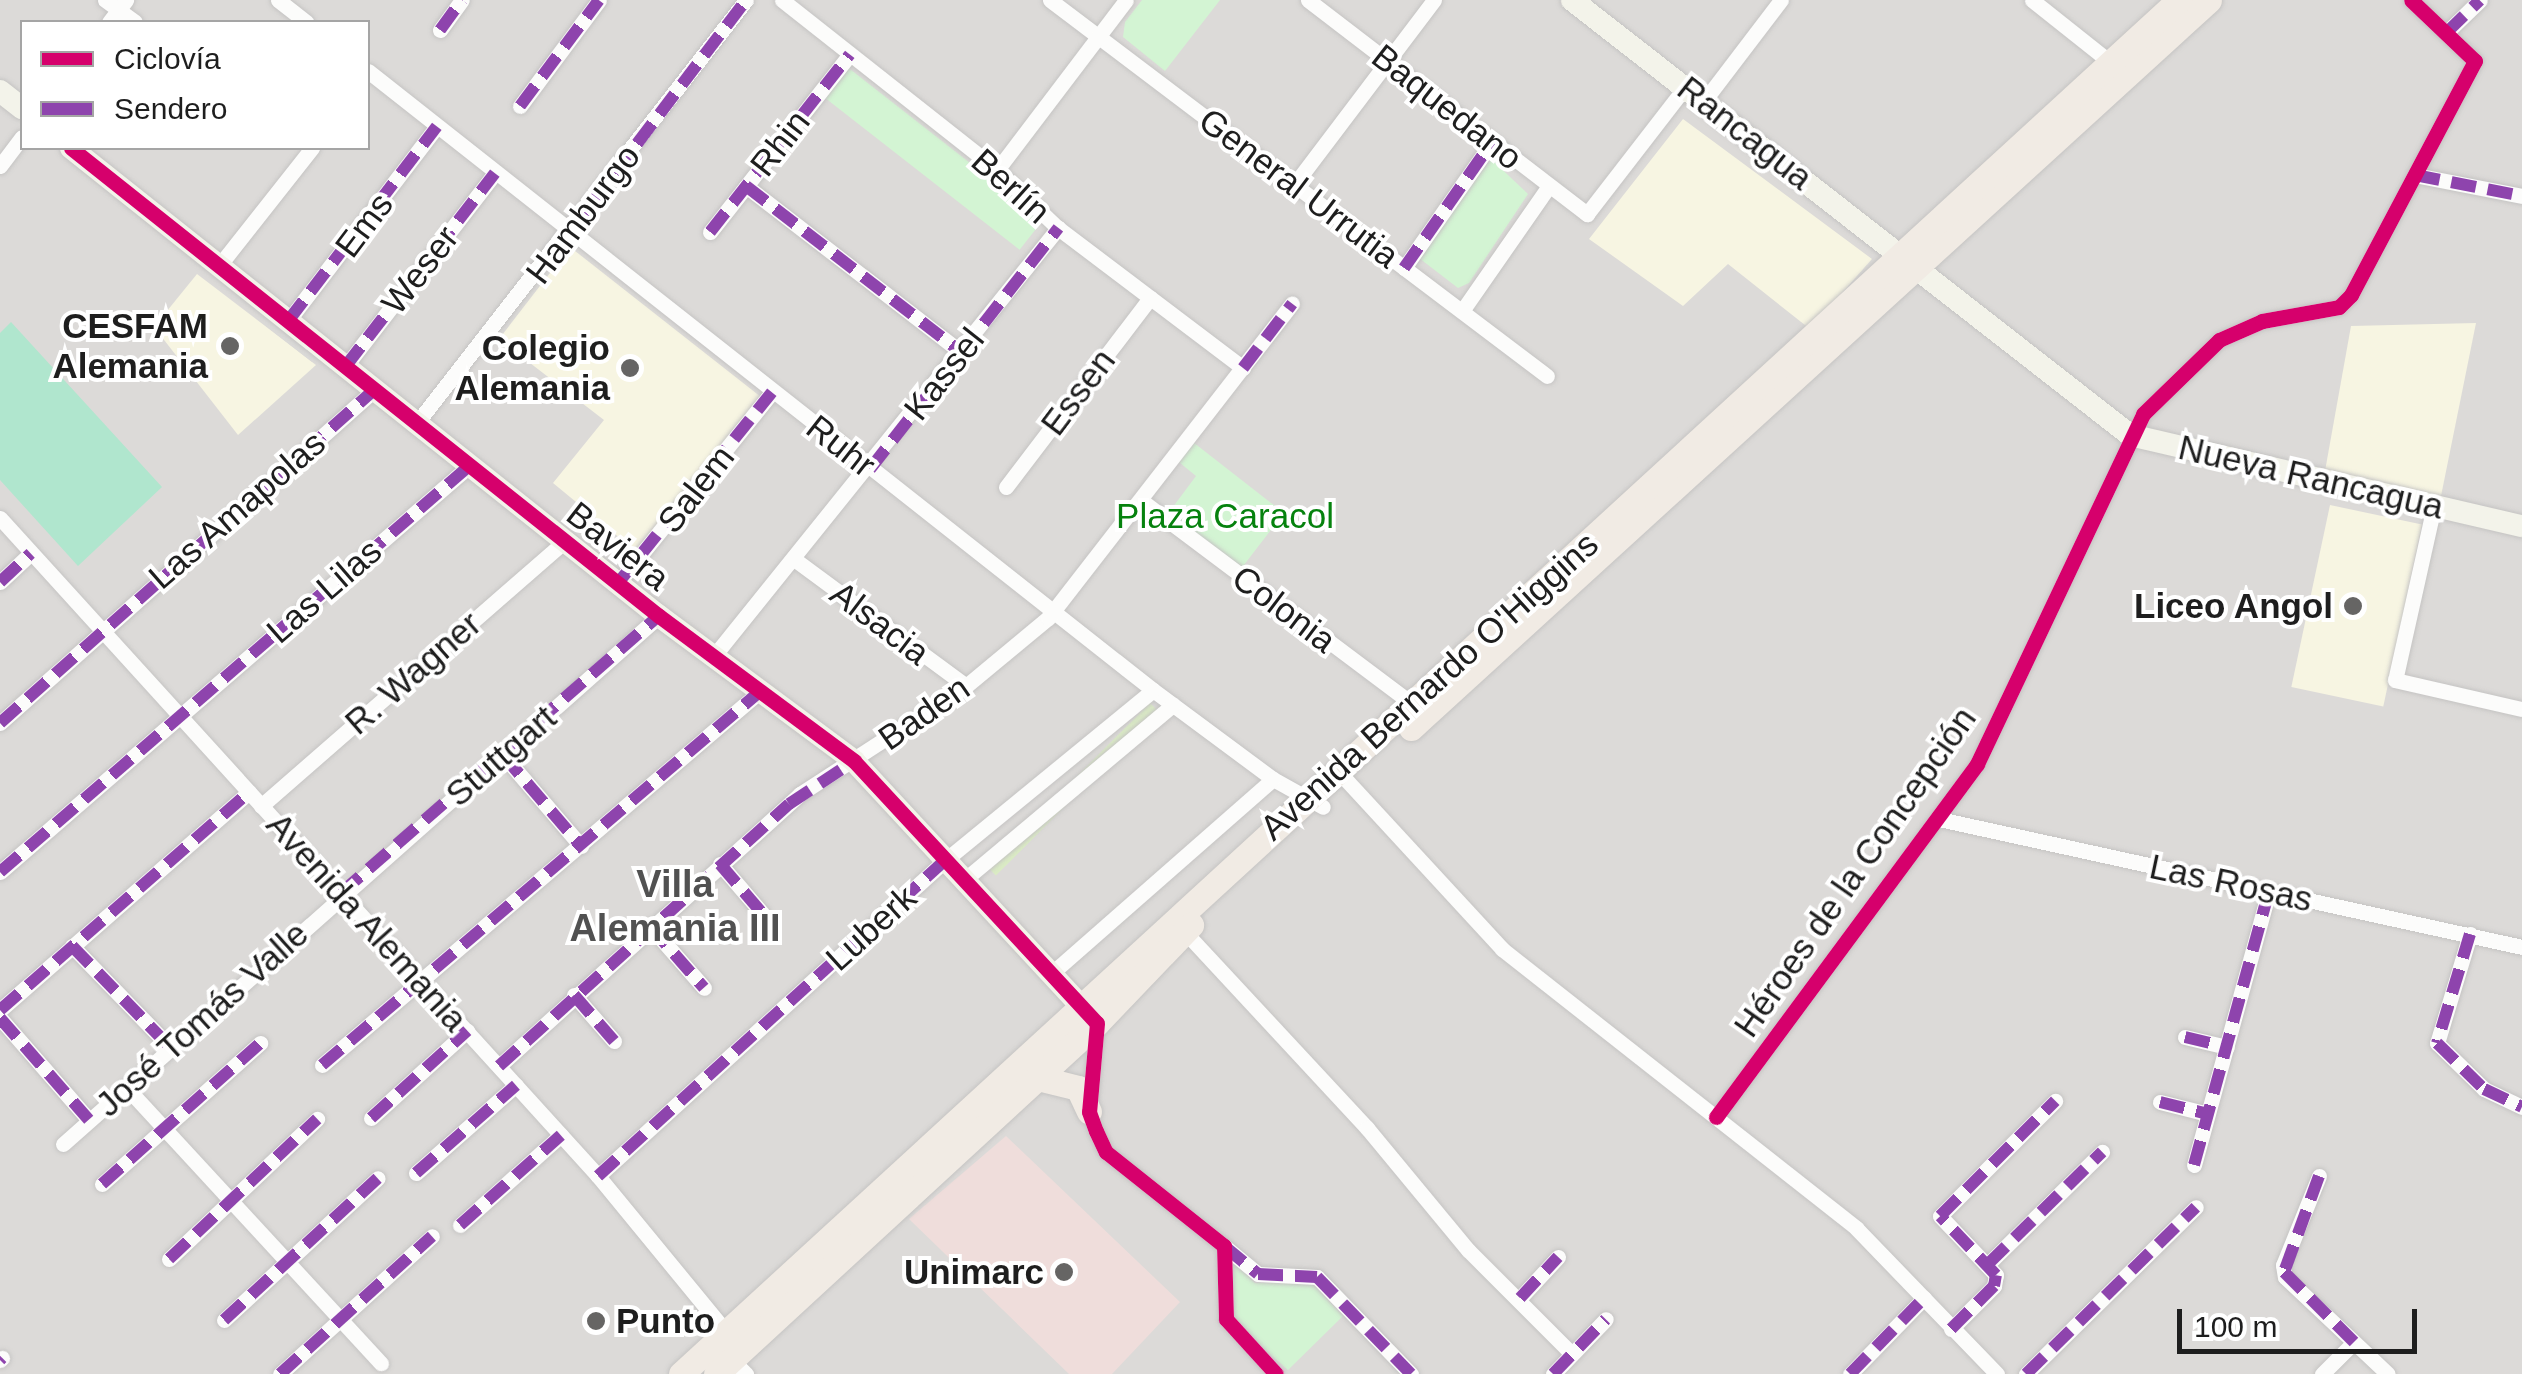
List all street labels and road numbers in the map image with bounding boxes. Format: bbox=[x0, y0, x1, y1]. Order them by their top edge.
street label: Baquedano bbox=[1364, 35, 1530, 179]
street label: Rancagua bbox=[1669, 67, 1821, 199]
street label: General Urrutia bbox=[1191, 99, 1407, 277]
street label: Rhin bbox=[741, 102, 819, 184]
street label: Hamburgo bbox=[517, 136, 649, 292]
street label: Berlín bbox=[963, 140, 1059, 232]
street label: Ems bbox=[326, 184, 402, 266]
street label: Weser bbox=[373, 217, 467, 323]
street label: Kassel bbox=[895, 320, 993, 428]
street label: Essen bbox=[1032, 341, 1124, 443]
street label: Ruhr bbox=[798, 406, 884, 486]
street label: Las Amapolas bbox=[140, 421, 334, 599]
street label: Nueva Rancagua bbox=[2175, 426, 2447, 528]
street label: Salem bbox=[649, 437, 743, 541]
street label: Baviera bbox=[558, 493, 678, 599]
street label: Avenida Bernardo O'Higgins bbox=[1251, 523, 1607, 849]
street label: Las Lilas bbox=[258, 530, 390, 652]
street label: Colonia bbox=[1224, 557, 1344, 661]
street label: Alsacia bbox=[822, 572, 938, 674]
street label: R. Wagner bbox=[337, 603, 489, 743]
street label: Baden bbox=[871, 667, 977, 759]
street label: Stuttgart bbox=[437, 697, 565, 815]
street label: Héroes de la Concepción bbox=[1725, 699, 1985, 1045]
street label: Avenida Alemania bbox=[257, 803, 477, 1041]
street label: Las Rosas bbox=[2146, 845, 2316, 921]
street label: Luberk bbox=[817, 877, 925, 979]
street label: José Tomás Valle bbox=[87, 912, 317, 1126]

